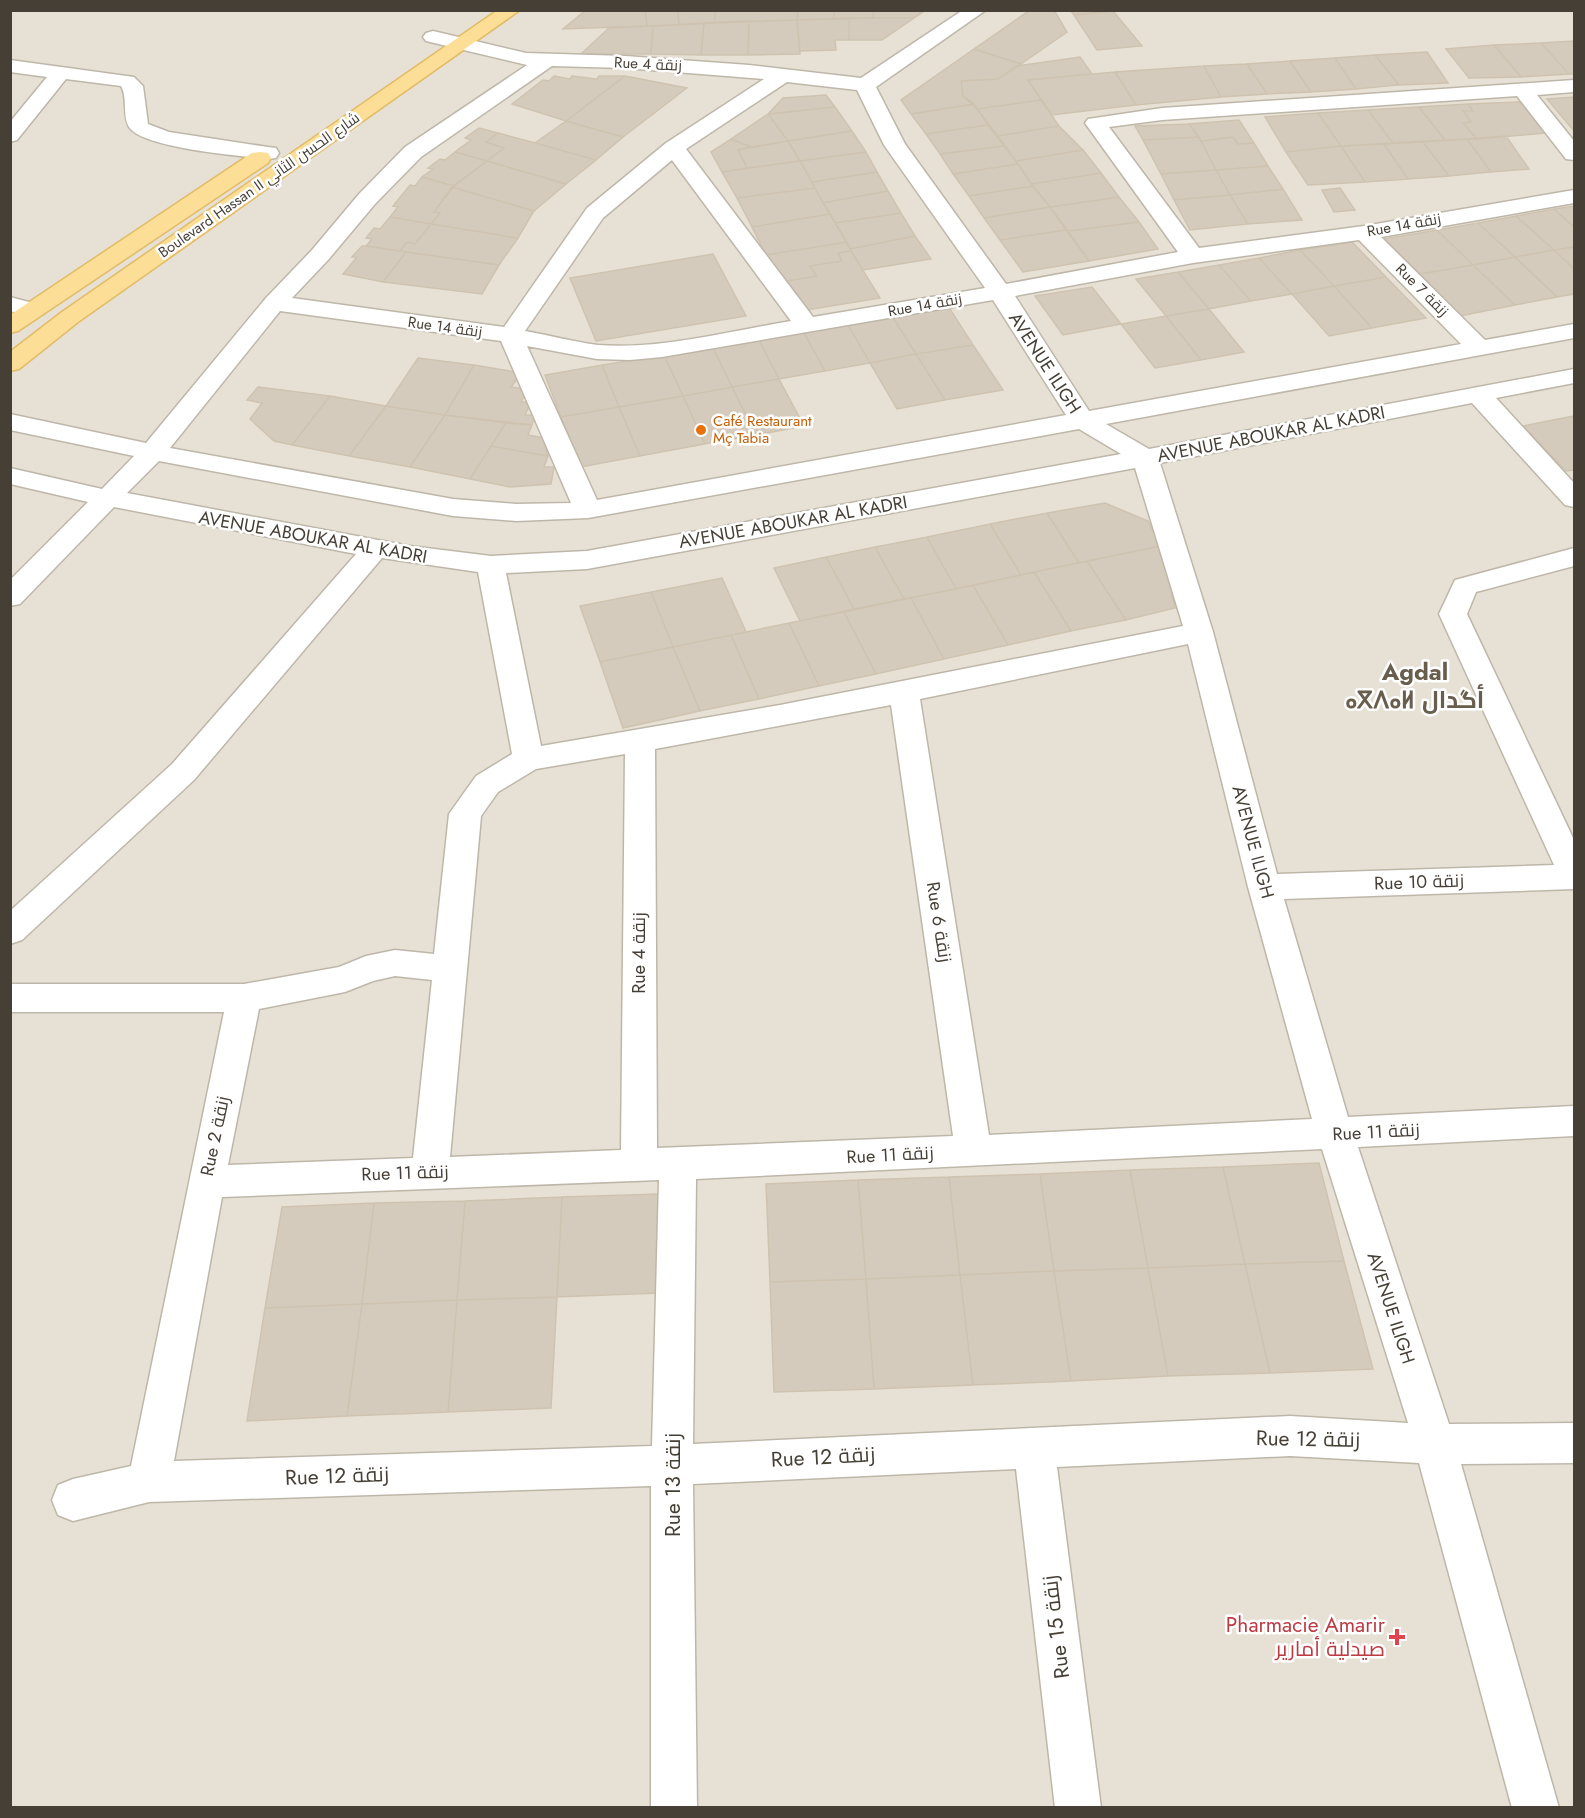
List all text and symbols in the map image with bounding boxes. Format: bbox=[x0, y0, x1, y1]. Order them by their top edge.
street label: Rue 4 زنقة bbox=[613, 51, 683, 77]
street label: Boulevard Hassan II شارع الحسن الثاني bbox=[154, 107, 365, 264]
street label: Rue 14 زنقة bbox=[1365, 208, 1443, 242]
street label: Rue 7 زنقة bbox=[1390, 258, 1454, 322]
street label: Rue 14 زنقة bbox=[886, 288, 964, 322]
street label: AVENUE ILIGH bbox=[1002, 307, 1088, 419]
street label: Rue 14 زنقة bbox=[406, 311, 484, 343]
street label: AVENUE ABOUKAR AL KADRI bbox=[1155, 399, 1387, 469]
place label: Café Restaurant Mç Tabia bbox=[713, 410, 812, 449]
marker: Café Restaurant Mç Tabia bbox=[694, 423, 708, 437]
street label: AVENUE ABOUKAR AL KADRI bbox=[677, 489, 909, 555]
street label: AVENUE ABOUKAR AL KADRI bbox=[197, 504, 429, 570]
district label: Agdal ⴰⴳⴷⴰⵍ أگدال bbox=[1346, 654, 1484, 717]
street label: AVENUE ILIGH bbox=[1225, 783, 1281, 901]
street label: Rue 10 زنقة bbox=[1374, 867, 1464, 897]
street label: Rue 6 زنقة bbox=[920, 880, 958, 964]
street label: Rue 4 زنقة bbox=[626, 912, 652, 994]
street label: Rue 2 زنقة bbox=[194, 1094, 236, 1178]
street label: Rue 11 زنقة bbox=[1332, 1117, 1420, 1147]
street label: Rue 11 زنقة bbox=[846, 1140, 934, 1170]
street label: Rue 11 زنقة bbox=[361, 1158, 449, 1188]
street label: AVENUE ILIGH bbox=[1361, 1249, 1421, 1367]
street label: Rue 12 زنقة bbox=[1256, 1423, 1360, 1455]
street label: Rue 13 زنقة bbox=[658, 1433, 688, 1537]
street label: Rue 12 زنقة bbox=[770, 1439, 876, 1475]
street label: Rue 12 زنقة bbox=[284, 1459, 390, 1493]
street label: Rue 15 زنقة bbox=[1035, 1573, 1077, 1681]
place label: Pharmacie Amarir صيدلية أمارير bbox=[1226, 1610, 1386, 1664]
marker: Pharmacie Amarir صيدلية أمارير bbox=[1390, 1630, 1404, 1644]

